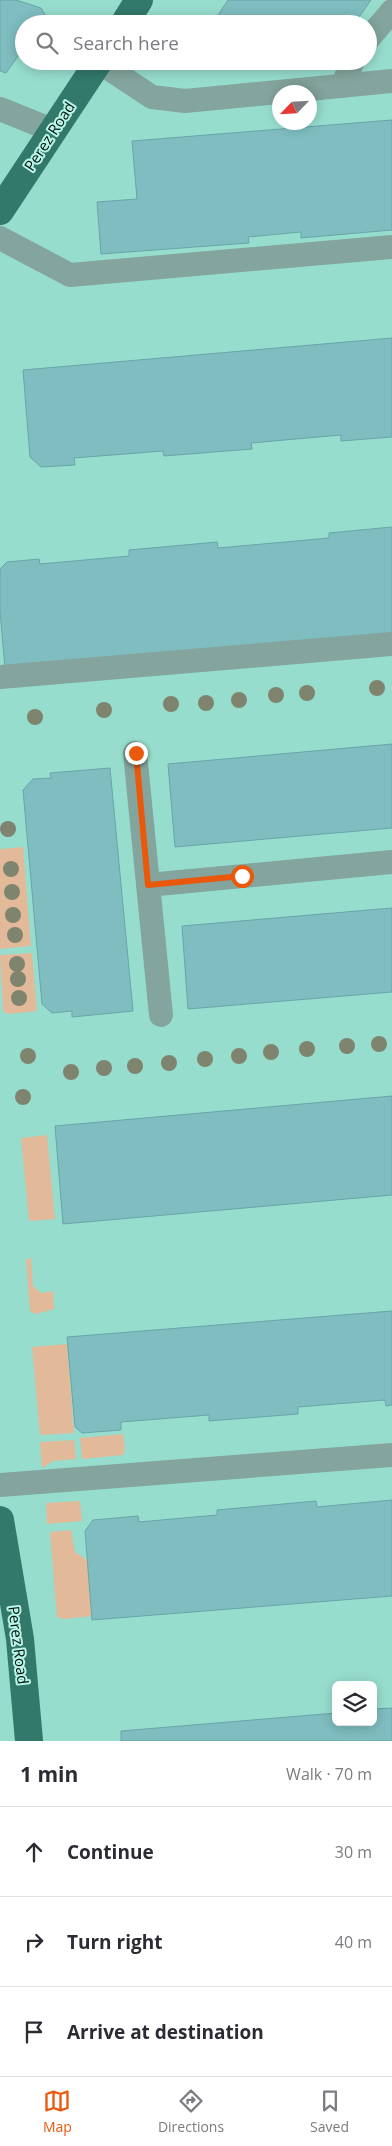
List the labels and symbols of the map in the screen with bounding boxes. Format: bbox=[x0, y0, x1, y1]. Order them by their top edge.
north arrow bbox=[272, 85, 317, 130]
street label: Perez Road bbox=[19, 98, 79, 174]
route end bbox=[125, 742, 148, 765]
route start bbox=[231, 865, 254, 888]
street label: Perez Road bbox=[4, 1605, 34, 1685]

